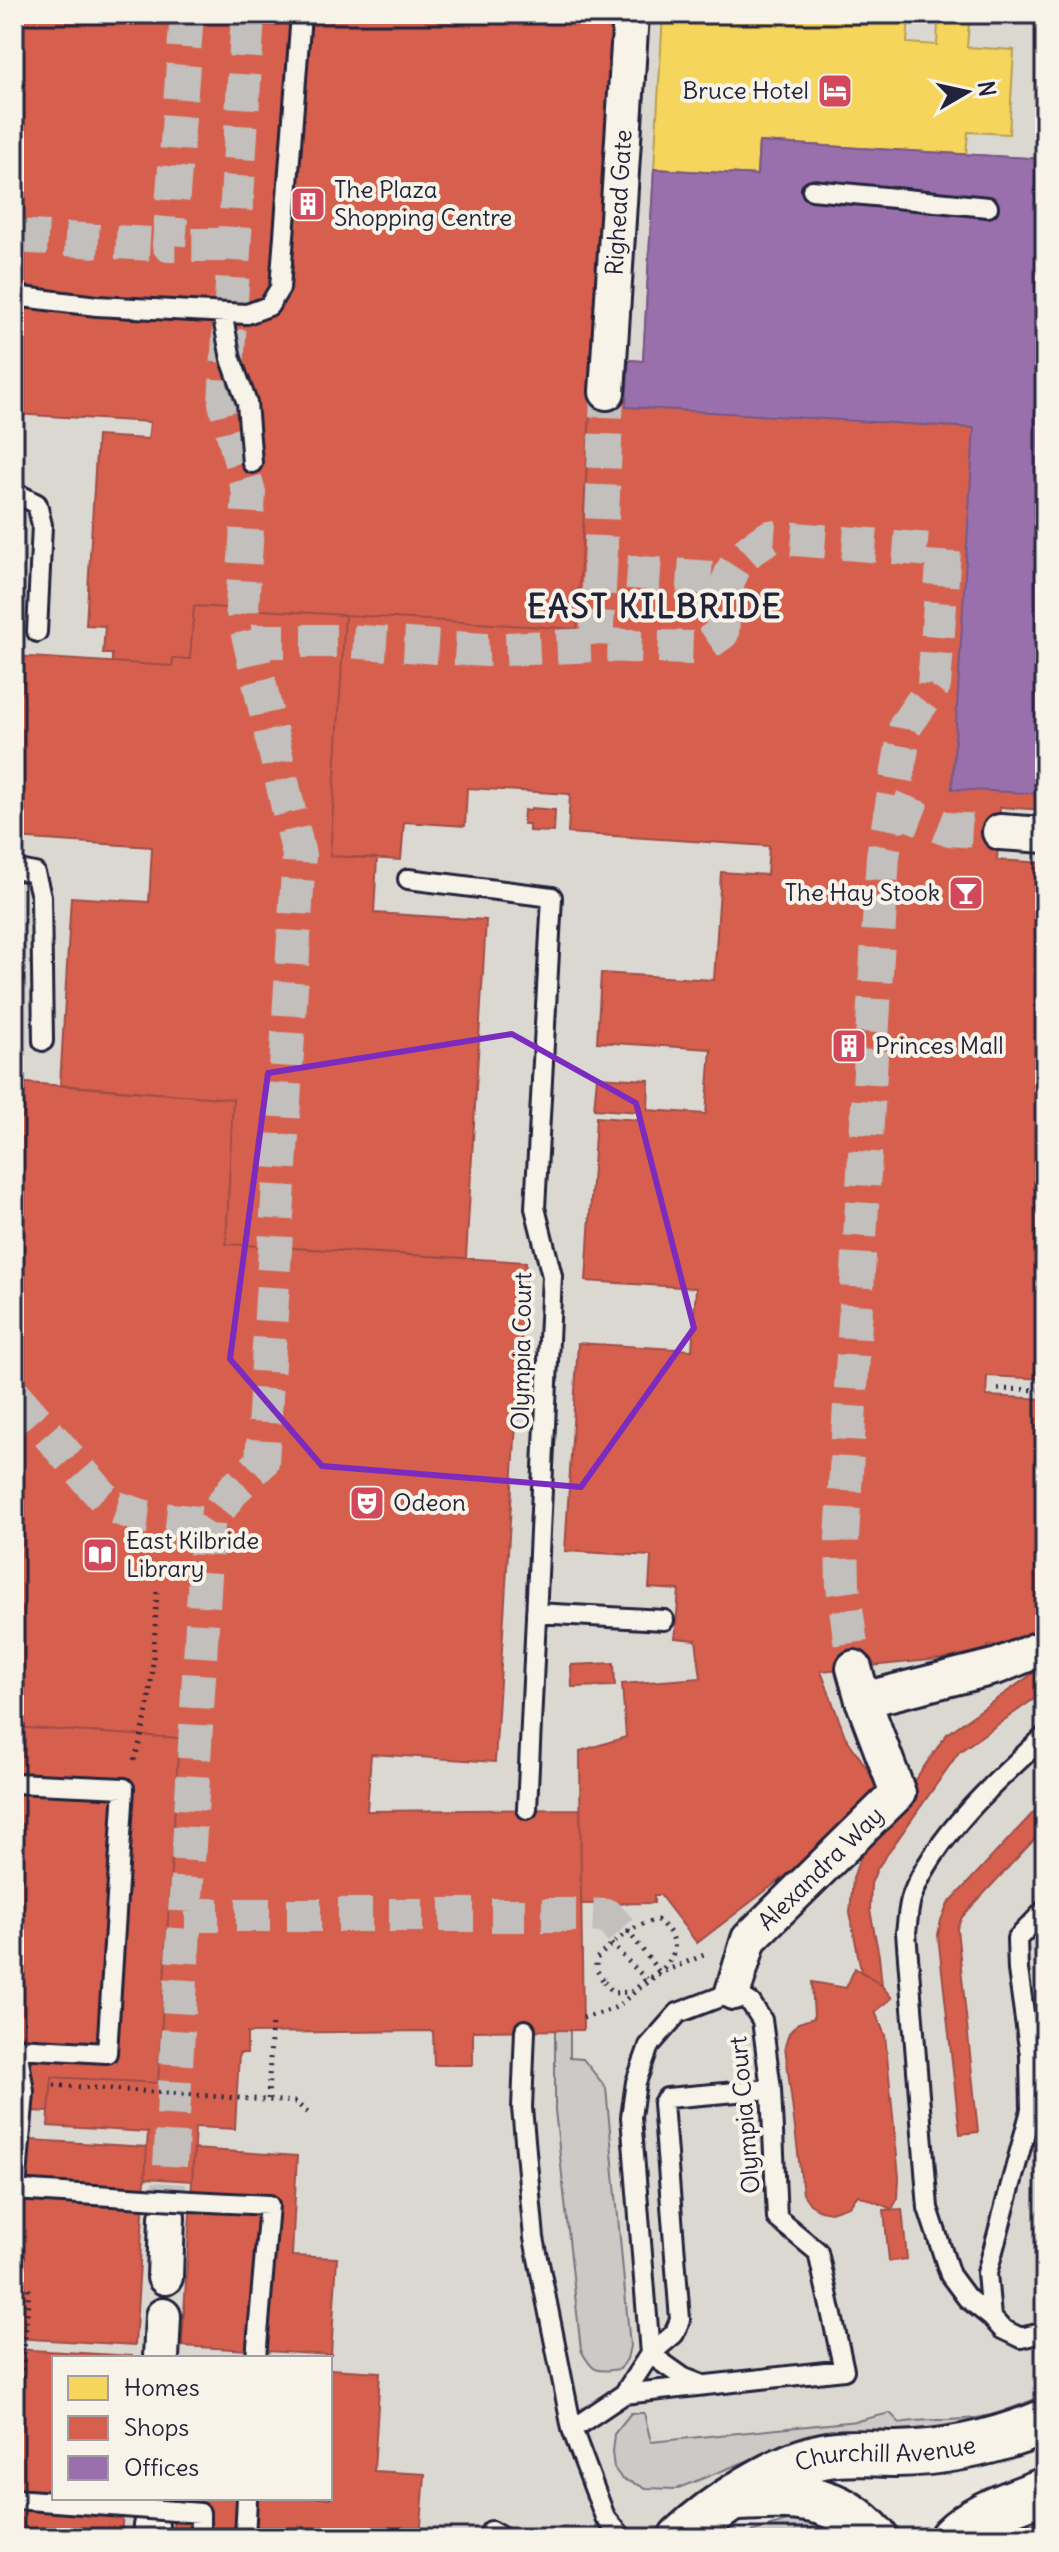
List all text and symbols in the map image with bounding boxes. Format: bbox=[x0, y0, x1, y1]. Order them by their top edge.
north arrow bbox=[927, 52, 1007, 132]
hotel icon: Bruce Hotel bbox=[816, 72, 854, 110]
place label: Bruce Hotel bbox=[682, 75, 809, 105]
text: N bbox=[972, 79, 1002, 99]
street label: Righead Gate bbox=[598, 128, 638, 276]
place label: The Plaza Shopping Centre bbox=[334, 174, 512, 232]
building icon: The Plaza Shopping Centre bbox=[289, 185, 327, 223]
district label: EAST KILBRIDE bbox=[527, 586, 783, 627]
bar icon: The Hay Stook bbox=[947, 874, 985, 912]
place label: The Hay Stook bbox=[785, 877, 940, 907]
building icon: Princes Mall bbox=[830, 1027, 868, 1065]
place label: Princes Mall bbox=[875, 1030, 1004, 1060]
street label: Olympia Court bbox=[505, 1272, 537, 1430]
theatre icon: Odeon bbox=[348, 1484, 386, 1522]
place label: Odeon bbox=[393, 1487, 466, 1517]
place label: East Kilbride Library bbox=[126, 1525, 259, 1583]
library icon: East Kilbride Library bbox=[81, 1536, 119, 1574]
street label: Alexandra Way bbox=[751, 1800, 889, 1936]
street label: Olympia Court bbox=[722, 2035, 766, 2195]
legend bbox=[52, 2356, 332, 2500]
text: Homes bbox=[124, 2372, 200, 2402]
text: Shops bbox=[124, 2412, 189, 2442]
street label: Churchill Avenue bbox=[791, 2429, 978, 2477]
text: Offices bbox=[124, 2452, 199, 2482]

